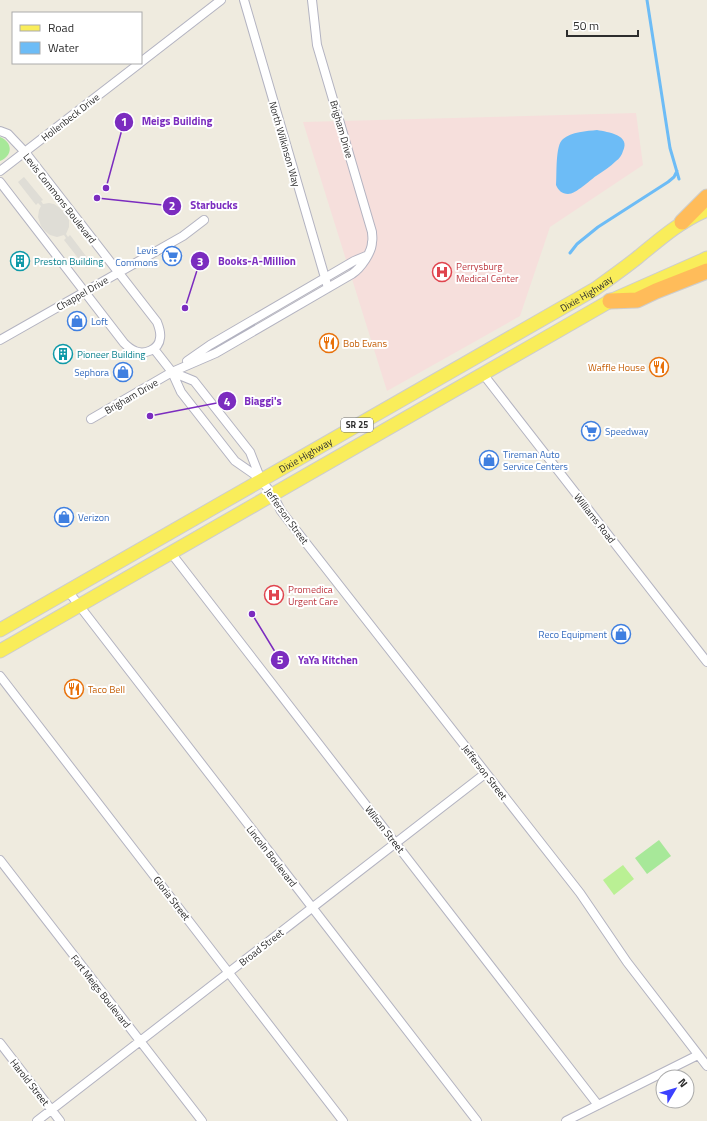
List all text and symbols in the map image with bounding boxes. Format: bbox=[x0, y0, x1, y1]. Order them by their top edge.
legend bbox=[12, 12, 142, 64]
scale bar bbox=[567, 12, 638, 38]
text: 50 m bbox=[573, 16, 599, 35]
text: Road bbox=[48, 18, 74, 37]
text: Water bbox=[48, 38, 79, 57]
street label: Hollenbeck Drive bbox=[38, 90, 103, 145]
street label: Brigham Drive bbox=[326, 98, 357, 160]
street label: North Wilkinson Way bbox=[265, 100, 304, 189]
callout: Meigs Building bbox=[114, 110, 220, 133]
text: 1 bbox=[121, 112, 127, 131]
text: Meigs Building bbox=[142, 113, 212, 129]
street label: Levis Commons Boulevard bbox=[20, 150, 100, 247]
callout: Starbucks bbox=[162, 194, 246, 217]
text: 2 bbox=[169, 196, 175, 215]
text: Starbucks bbox=[190, 197, 238, 213]
place label: Levis Commons bbox=[115, 243, 158, 270]
supermarket icon: Levis Commons bbox=[161, 245, 183, 267]
building icon: Preston Building bbox=[9, 250, 31, 272]
callout: Books-A-Million bbox=[190, 250, 304, 273]
text: 3 bbox=[197, 252, 203, 271]
text: Books-A-Million bbox=[218, 253, 296, 269]
place label: Preston Building bbox=[34, 254, 103, 269]
place label: Perrysburg Medical Center bbox=[456, 259, 519, 286]
hospital icon: Perrysburg Medical Center bbox=[431, 261, 453, 283]
street label: Chappel Drive bbox=[53, 272, 111, 314]
street label: Dixie Highway bbox=[557, 272, 616, 316]
shop icon: Loft bbox=[66, 310, 88, 332]
place label: Loft bbox=[91, 314, 108, 329]
restaurant icon: Bob Evans bbox=[318, 332, 340, 354]
place label: Bob Evans bbox=[343, 336, 387, 351]
building icon: Pioneer Building bbox=[52, 343, 74, 365]
place label: Pioneer Building bbox=[77, 347, 146, 362]
restaurant icon: Waffle House bbox=[648, 356, 670, 378]
place label: Waffle House bbox=[588, 360, 645, 375]
shop icon: Sephora bbox=[112, 361, 134, 383]
place label: Sephora bbox=[74, 365, 109, 380]
street label: Brigham Drive bbox=[102, 375, 161, 418]
callout: Biaggi's bbox=[217, 390, 290, 413]
text: 4 bbox=[224, 392, 231, 411]
text: Biaggi's bbox=[244, 393, 282, 409]
road number: SR 25 bbox=[341, 418, 373, 432]
supermarket icon: Speedway bbox=[580, 420, 602, 442]
place label: Speedway bbox=[605, 424, 649, 439]
street label: Dixie Highway bbox=[276, 434, 335, 477]
place label: Tireman Auto Service Centers bbox=[503, 447, 568, 474]
shop icon: Tireman Auto Service Centers bbox=[478, 449, 500, 471]
street label: Jefferson Street bbox=[261, 485, 312, 548]
street label: Williams Road bbox=[570, 490, 619, 546]
shop icon: Verizon bbox=[53, 506, 75, 528]
place label: Verizon bbox=[78, 510, 109, 525]
place label: Promedica Urgent Care bbox=[288, 582, 338, 609]
hospital icon: Promedica Urgent Care bbox=[263, 584, 285, 606]
shop icon: Reco Equipment bbox=[610, 623, 632, 645]
place label: Reco Equipment bbox=[538, 627, 607, 642]
callout: YaYa Kitchen bbox=[270, 649, 366, 672]
text: 5 bbox=[277, 650, 284, 669]
text: YaYa Kitchen bbox=[298, 652, 358, 668]
restaurant icon: Taco Bell bbox=[63, 678, 85, 700]
place label: Taco Bell bbox=[88, 682, 125, 697]
street label: Jefferson Street bbox=[458, 742, 511, 803]
street label: Wilson Street bbox=[361, 802, 408, 857]
street label: Lincoln Boulevard bbox=[243, 822, 300, 890]
street label: Gloria Street bbox=[150, 873, 194, 924]
street label: Broad Street bbox=[236, 925, 287, 970]
street label: Fort Meigs Boulevard bbox=[67, 951, 134, 1031]
street label: Harold Street bbox=[6, 1056, 53, 1109]
north arrow bbox=[655, 1069, 695, 1109]
text: N bbox=[674, 1075, 692, 1091]

